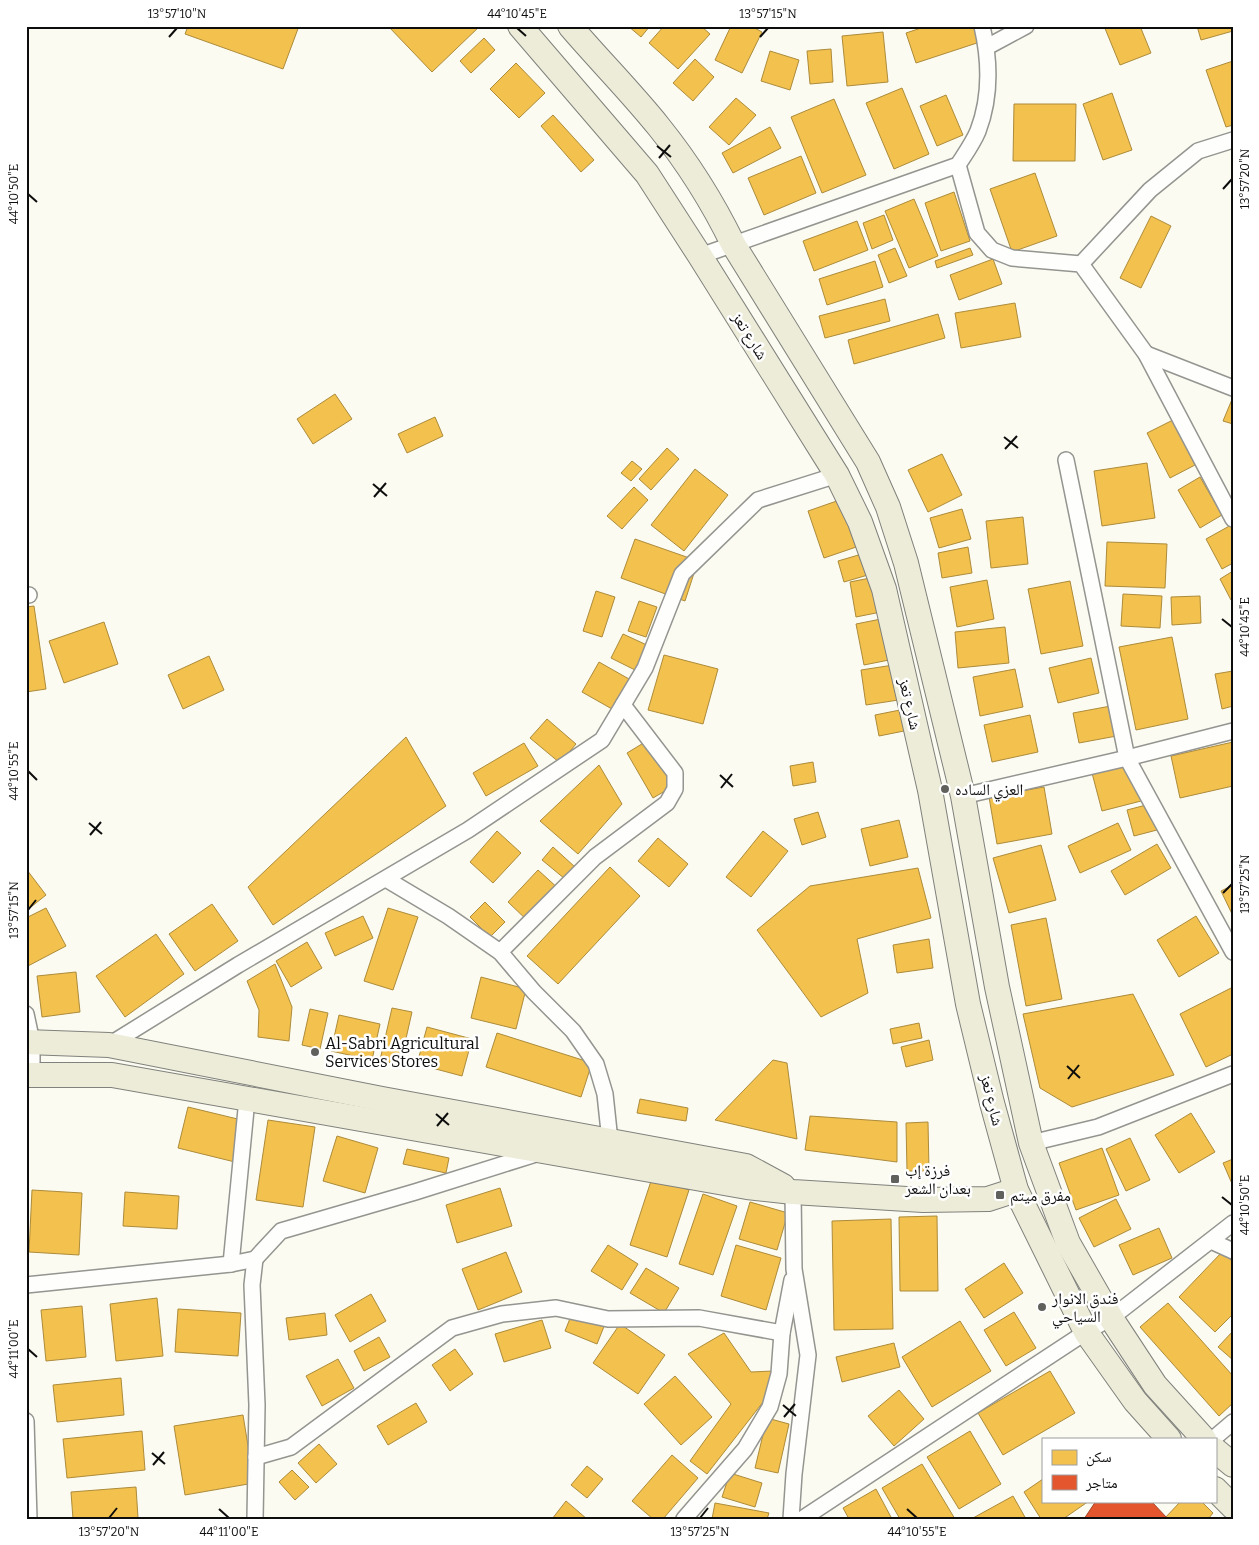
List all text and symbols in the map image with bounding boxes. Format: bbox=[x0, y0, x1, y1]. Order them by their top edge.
text: 13°57'10"N bbox=[148, 7, 207, 21]
text: 44°10'45"E bbox=[487, 7, 547, 21]
text: 13°57'15"N bbox=[739, 7, 797, 21]
text: 13°57'20"N bbox=[1238, 148, 1252, 209]
text: 44°10'50"E bbox=[7, 164, 21, 224]
street label: شارع تعز bbox=[727, 308, 772, 364]
text: 44°10'45"E bbox=[1238, 597, 1252, 657]
street label: شارع تعز bbox=[894, 675, 925, 732]
text: 44°10'55"E bbox=[7, 741, 21, 801]
place label: العزي الساده bbox=[955, 780, 1023, 802]
marker: العزي الساده bbox=[939, 783, 951, 795]
text: 13°57'25"N bbox=[1238, 854, 1252, 914]
text: 13°57'15"N bbox=[7, 881, 21, 939]
place label: Al-Sabri Agricultural Services Stores bbox=[325, 1034, 480, 1071]
marker: Al-Sabri Agricultural Services Stores bbox=[309, 1046, 321, 1058]
street label: شارع تعز bbox=[975, 1071, 1008, 1128]
place label: فرزة إب بعدان الشعر bbox=[904, 1161, 971, 1199]
marker: فرزة إب بعدان الشعر bbox=[889, 1173, 901, 1185]
text: 44°10'50"E bbox=[1238, 1175, 1252, 1235]
place label: مفرق ميتم bbox=[1010, 1186, 1071, 1206]
marker: مفرق ميتم bbox=[994, 1189, 1006, 1201]
place label: فندق الانوار السياحي bbox=[1051, 1289, 1119, 1329]
marker: فندق الانوار السياحي bbox=[1036, 1301, 1048, 1313]
text: 44°11'00"E bbox=[7, 1320, 21, 1378]
legend bbox=[1042, 1438, 1216, 1502]
text: سكن bbox=[1086, 1448, 1112, 1467]
text: متاجر bbox=[1085, 1474, 1118, 1492]
text: 13°57'20"N bbox=[79, 1525, 140, 1539]
text: 44°11'00"E bbox=[200, 1525, 258, 1539]
text: 13°57'25"N bbox=[670, 1525, 730, 1539]
text: 44°10'55"E bbox=[887, 1525, 947, 1539]

